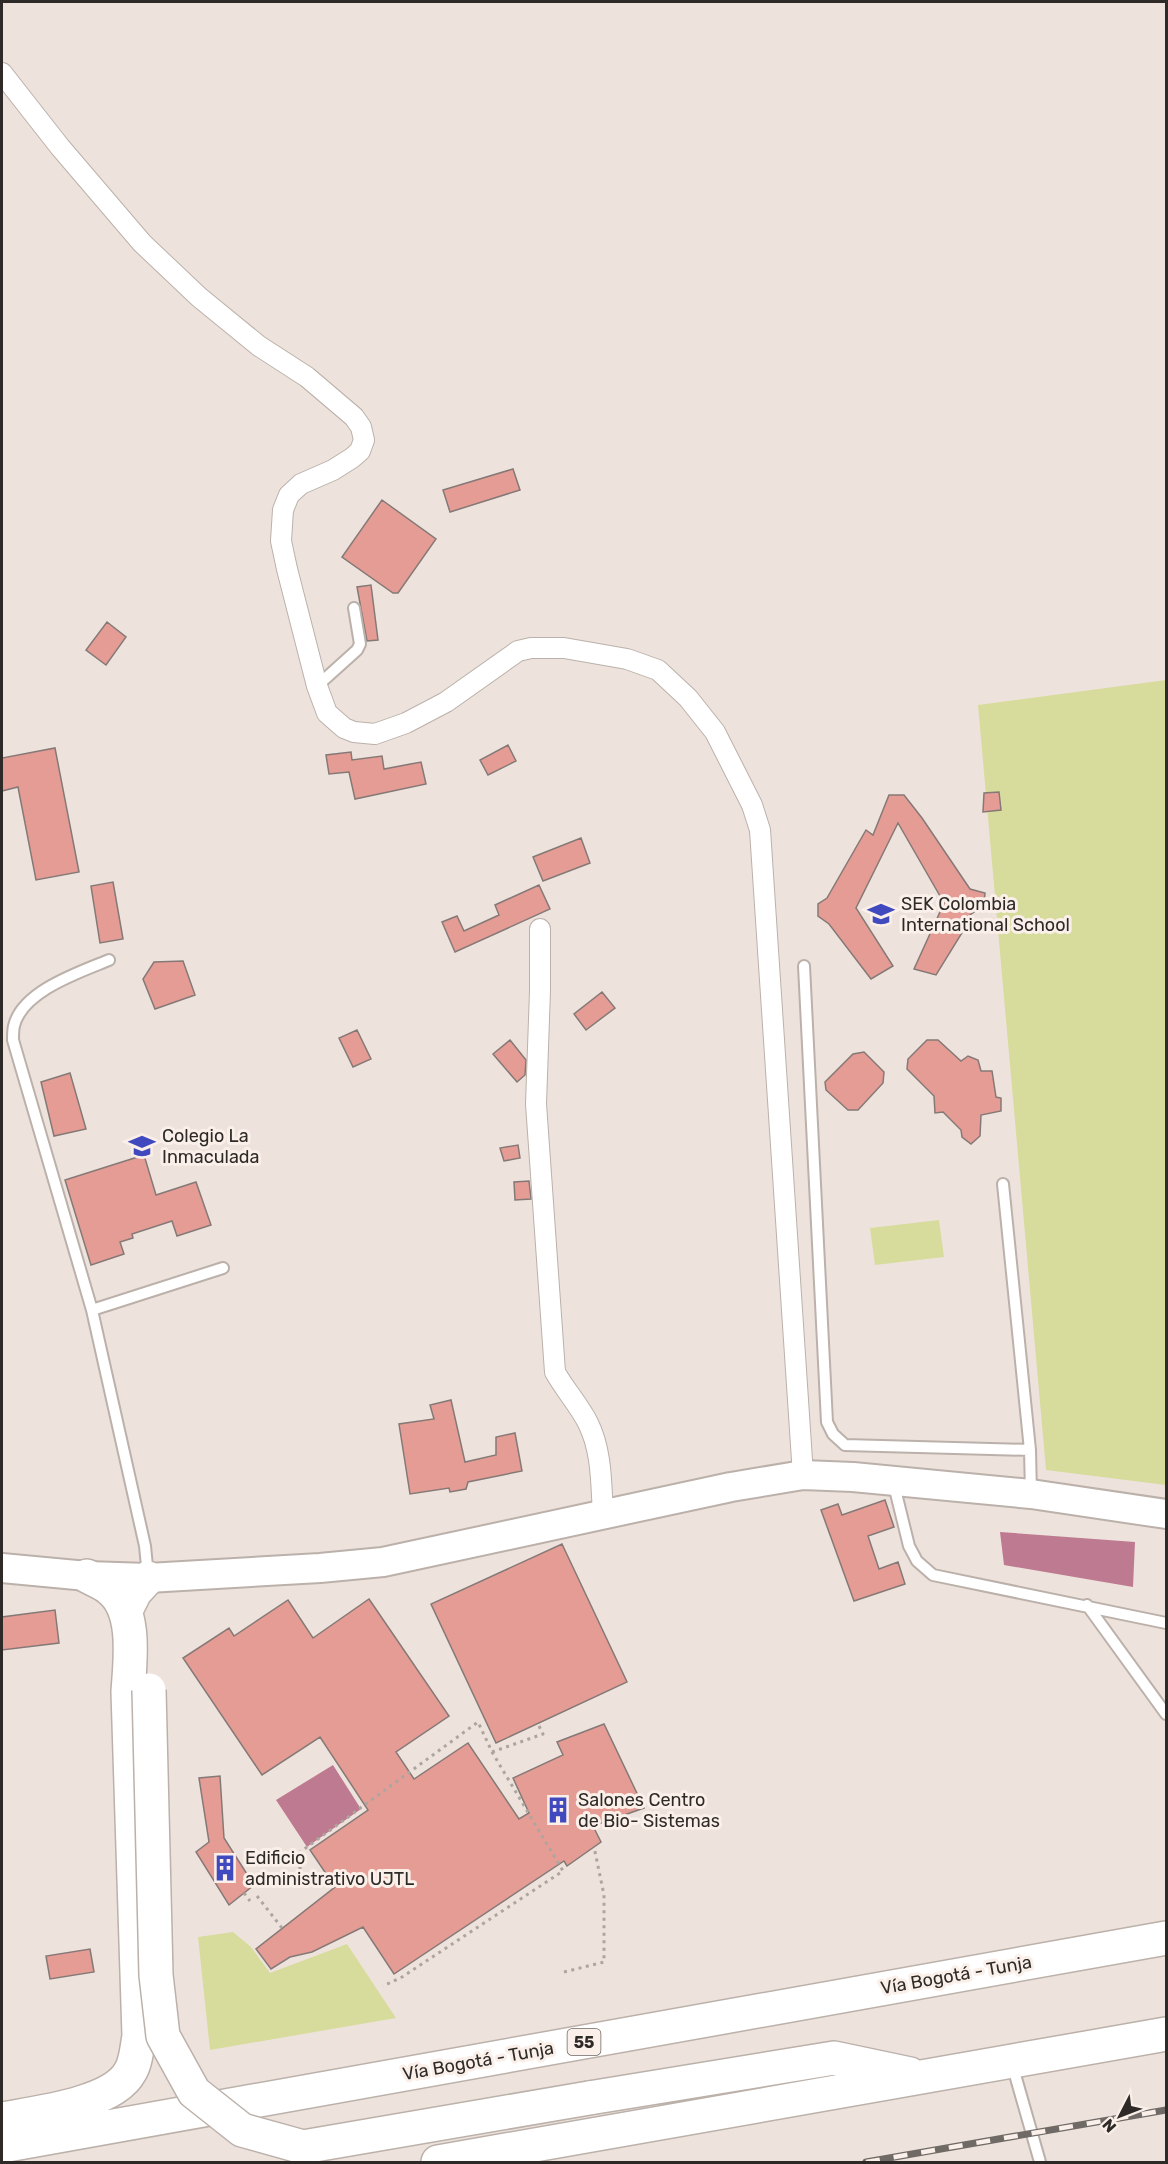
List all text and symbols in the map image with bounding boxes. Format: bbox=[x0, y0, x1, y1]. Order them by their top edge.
place label: SEK Colombia International School bbox=[901, 893, 1070, 936]
school or university icon: SEK Colombia International School bbox=[866, 899, 896, 929]
place label: Colegio La Inmaculada bbox=[162, 1125, 260, 1168]
school or university icon: Colegio La Inmaculada bbox=[127, 1131, 157, 1161]
place label: Salones Centro de Bio- Sistemas bbox=[578, 1789, 720, 1832]
building icon: Salones Centro de Bio- Sistemas bbox=[543, 1795, 573, 1825]
place label: Edificio administrativo UJTL bbox=[245, 1847, 414, 1890]
building icon: Edificio administrativo UJTL bbox=[210, 1853, 240, 1883]
street label: Vía Bogotá - Tunja bbox=[879, 1951, 1033, 1999]
road number: 55 bbox=[568, 2029, 600, 2055]
street label: Vía Bogotá - Tunja bbox=[401, 2037, 555, 2085]
north arrow bbox=[1090, 2086, 1150, 2146]
text: N bbox=[1098, 2115, 1120, 2136]

